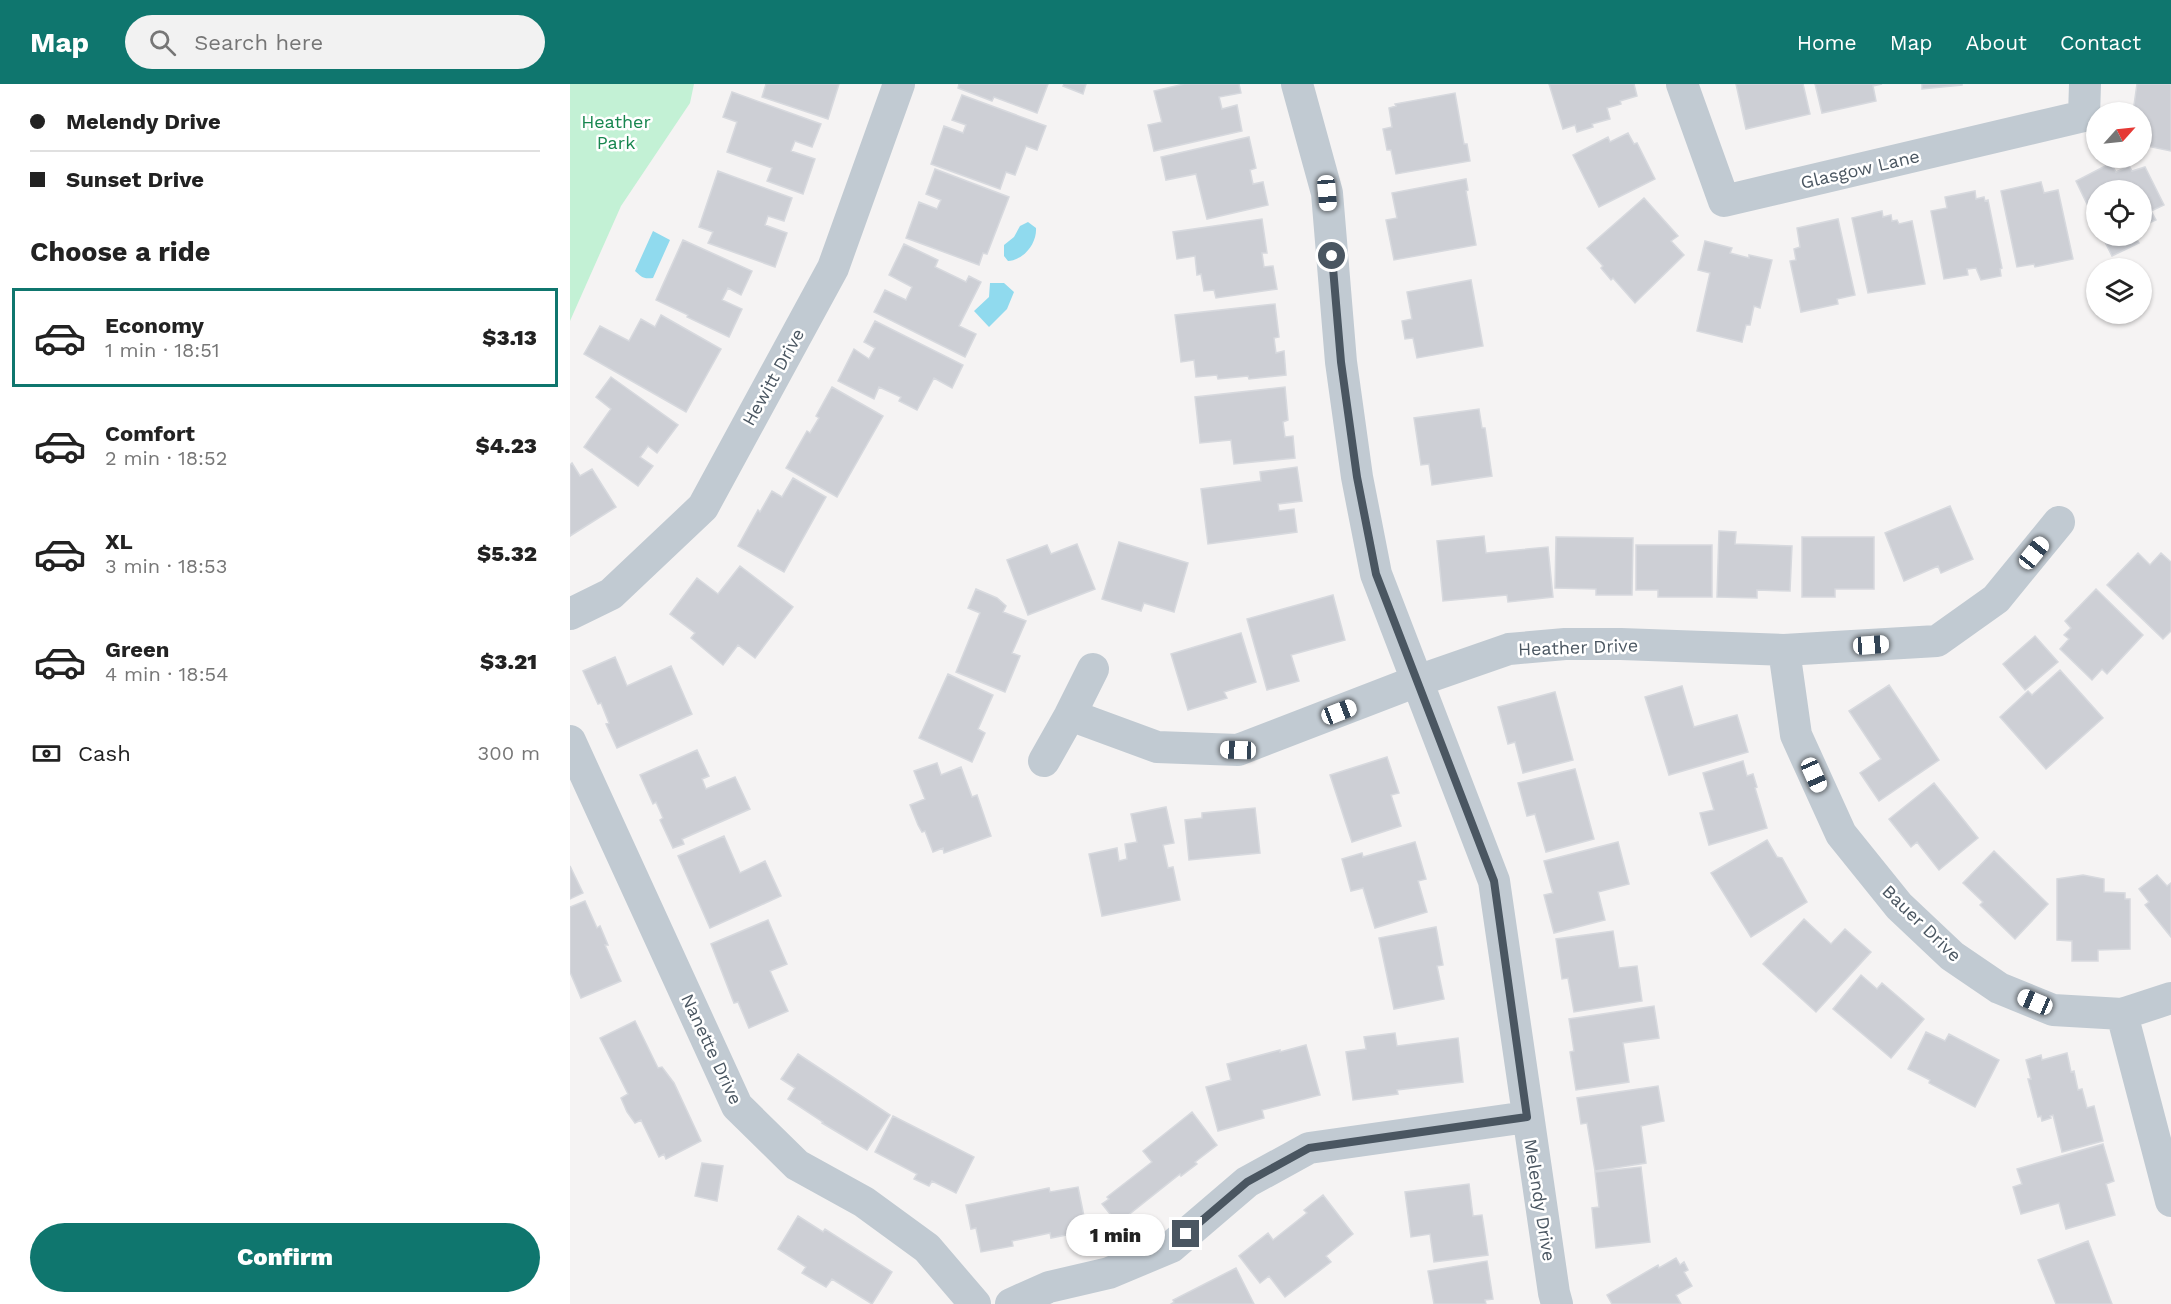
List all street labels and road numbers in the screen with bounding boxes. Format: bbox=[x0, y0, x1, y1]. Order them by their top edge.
street label: Glasgow Lane bbox=[1798, 145, 1922, 193]
street label: Hewitt Drive bbox=[738, 325, 808, 429]
street label: Heather Drive bbox=[1518, 634, 1638, 660]
street label: Bauer Drive bbox=[1878, 880, 1966, 966]
street label: Nanette Drive bbox=[677, 990, 747, 1108]
street label: Melendy Drive bbox=[1520, 1137, 1560, 1263]

